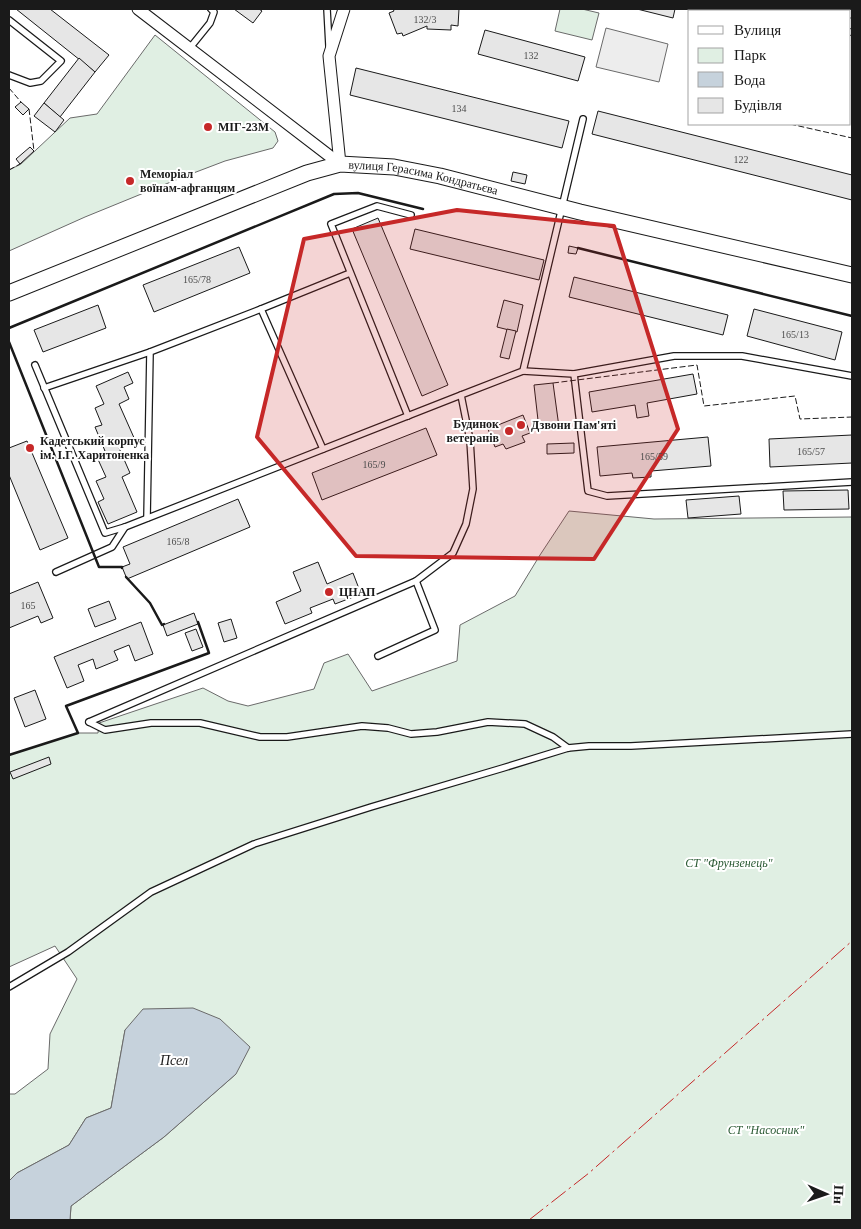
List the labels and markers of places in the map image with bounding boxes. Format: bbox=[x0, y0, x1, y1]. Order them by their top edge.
place label: МІГ-23М bbox=[218, 120, 269, 134]
marker: МІГ-23М bbox=[202, 121, 214, 133]
place label: Меморіал воїнам-афганцям bbox=[140, 167, 235, 195]
marker: Меморіал воїнам-афганцям bbox=[124, 175, 136, 187]
place label: Будинок ветеранів bbox=[447, 417, 500, 445]
place label: Дзвони Пам'яті bbox=[531, 418, 617, 432]
marker: Дзвони Пам'яті bbox=[515, 419, 527, 431]
marker: Будинок ветеранів bbox=[503, 425, 515, 437]
place label: Кадетський корпус ім. І.Г. Харитоненка bbox=[40, 434, 149, 462]
marker: Кадетський корпус ім. І.Г. Харитоненка bbox=[24, 442, 36, 454]
place label: ЦНАП bbox=[339, 585, 376, 599]
marker: ЦНАП bbox=[323, 586, 335, 598]

